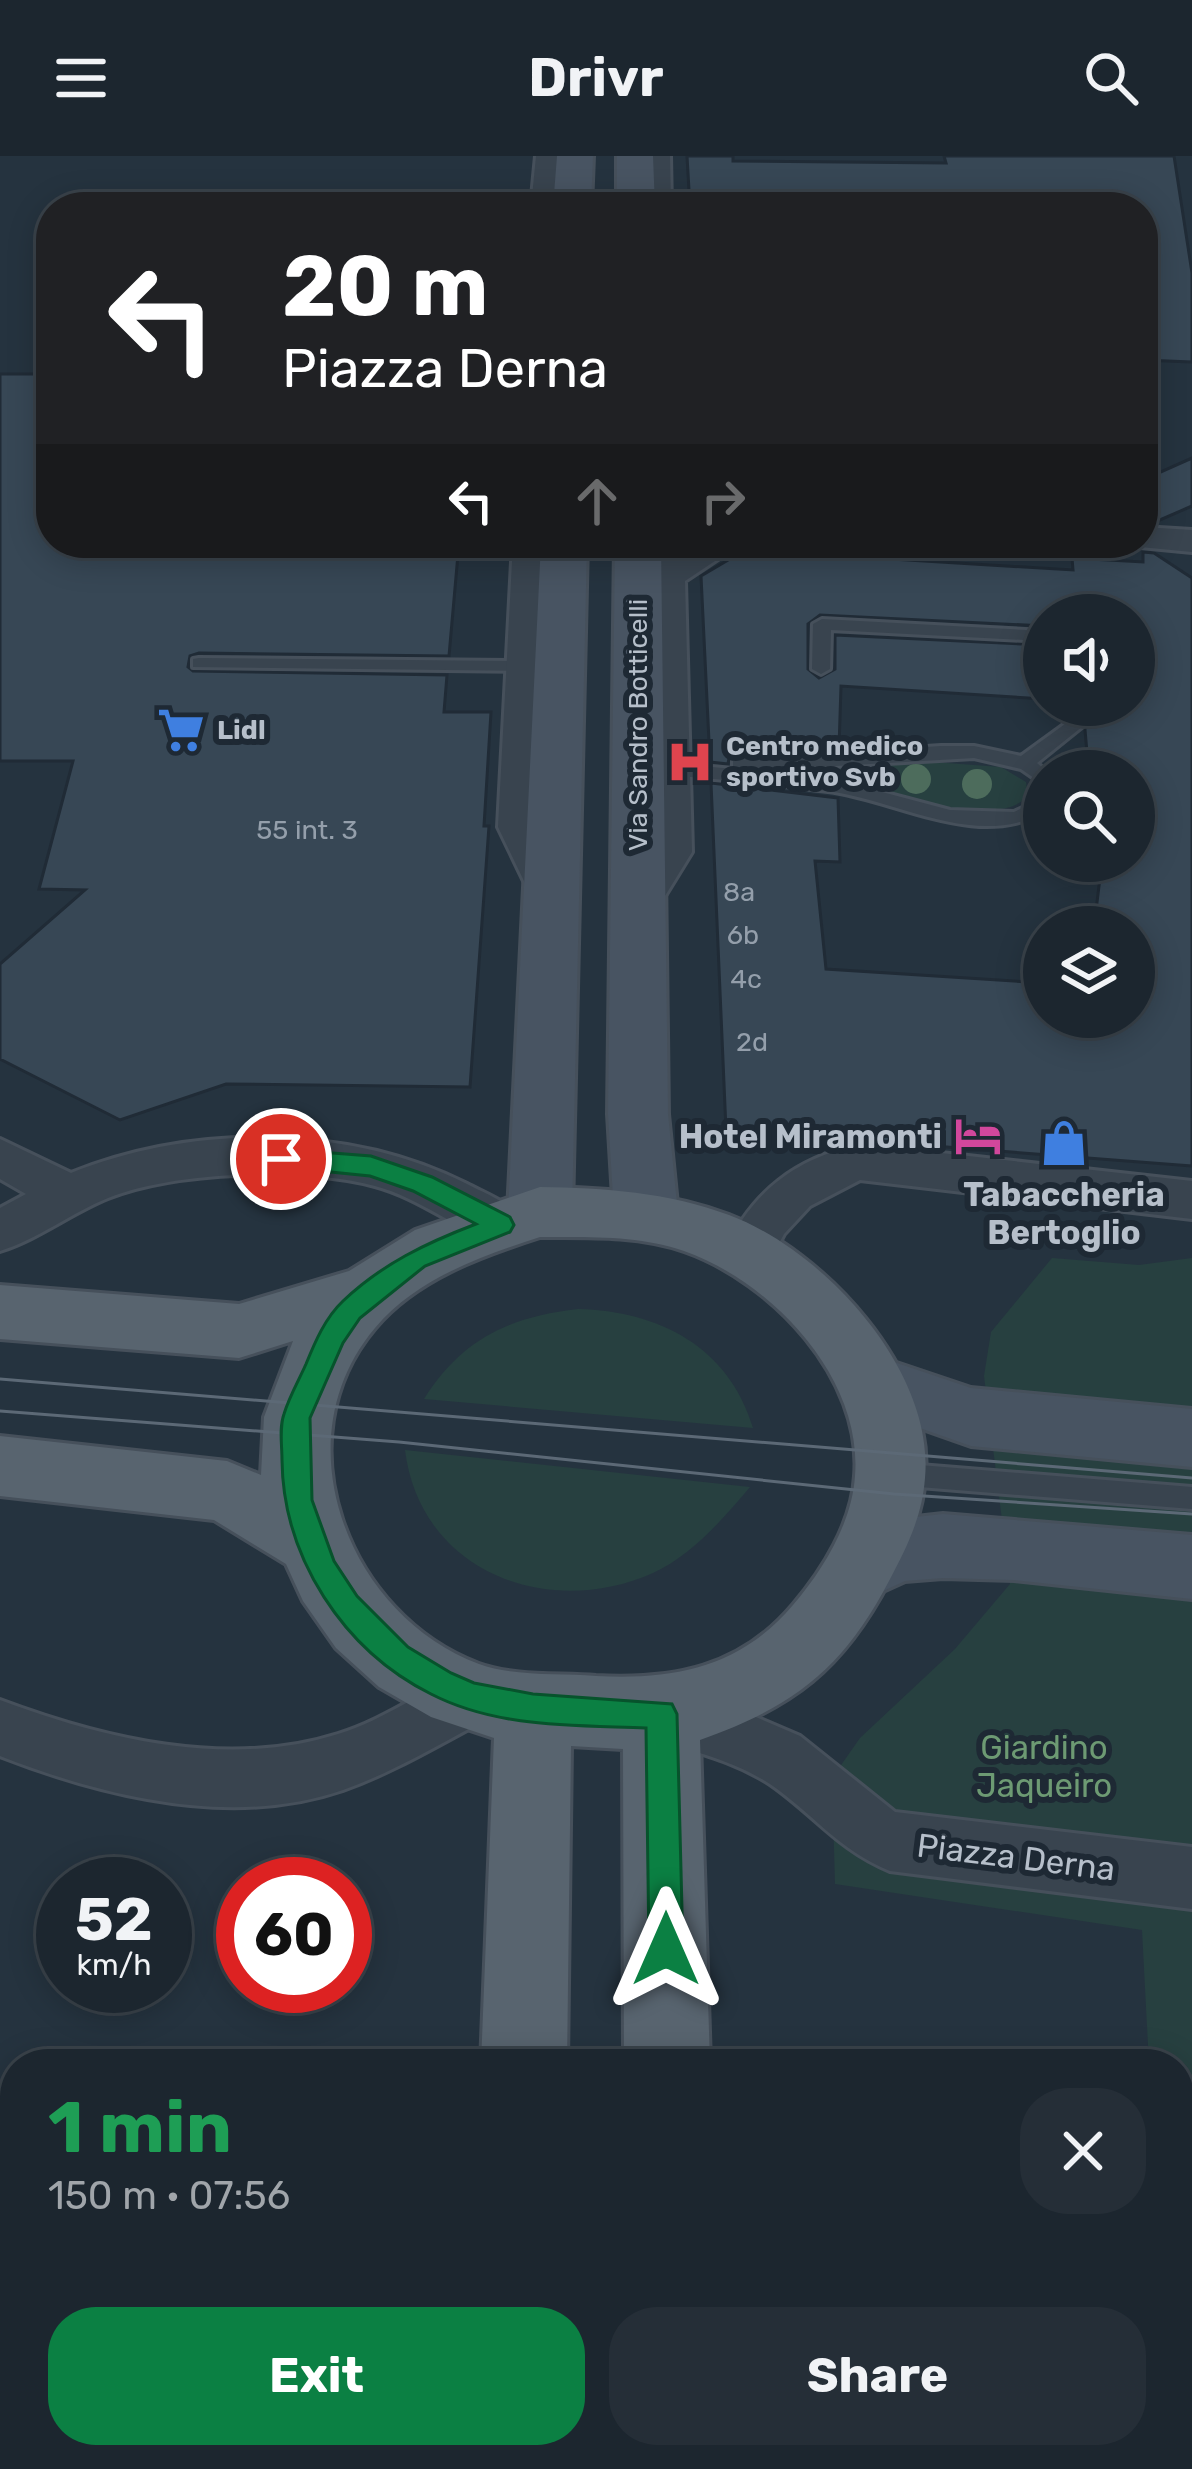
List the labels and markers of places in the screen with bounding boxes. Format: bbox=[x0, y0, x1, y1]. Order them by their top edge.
supermarket icon: Lidl bbox=[156, 705, 206, 755]
place label: Lidl bbox=[217, 714, 266, 746]
place label: Centro medico sportivo Svb bbox=[726, 730, 923, 793]
hospital icon: Centro medico sportivo Svb bbox=[665, 737, 715, 787]
pin bbox=[230, 1108, 332, 1210]
hotel icon: Hotel Miramonti bbox=[953, 1111, 1003, 1161]
place label: Hotel Miramonti bbox=[679, 1117, 942, 1156]
shop icon: Tabaccheria Bertoglio bbox=[1039, 1118, 1089, 1168]
place label: Tabaccheria Bertoglio bbox=[963, 1175, 1165, 1252]

